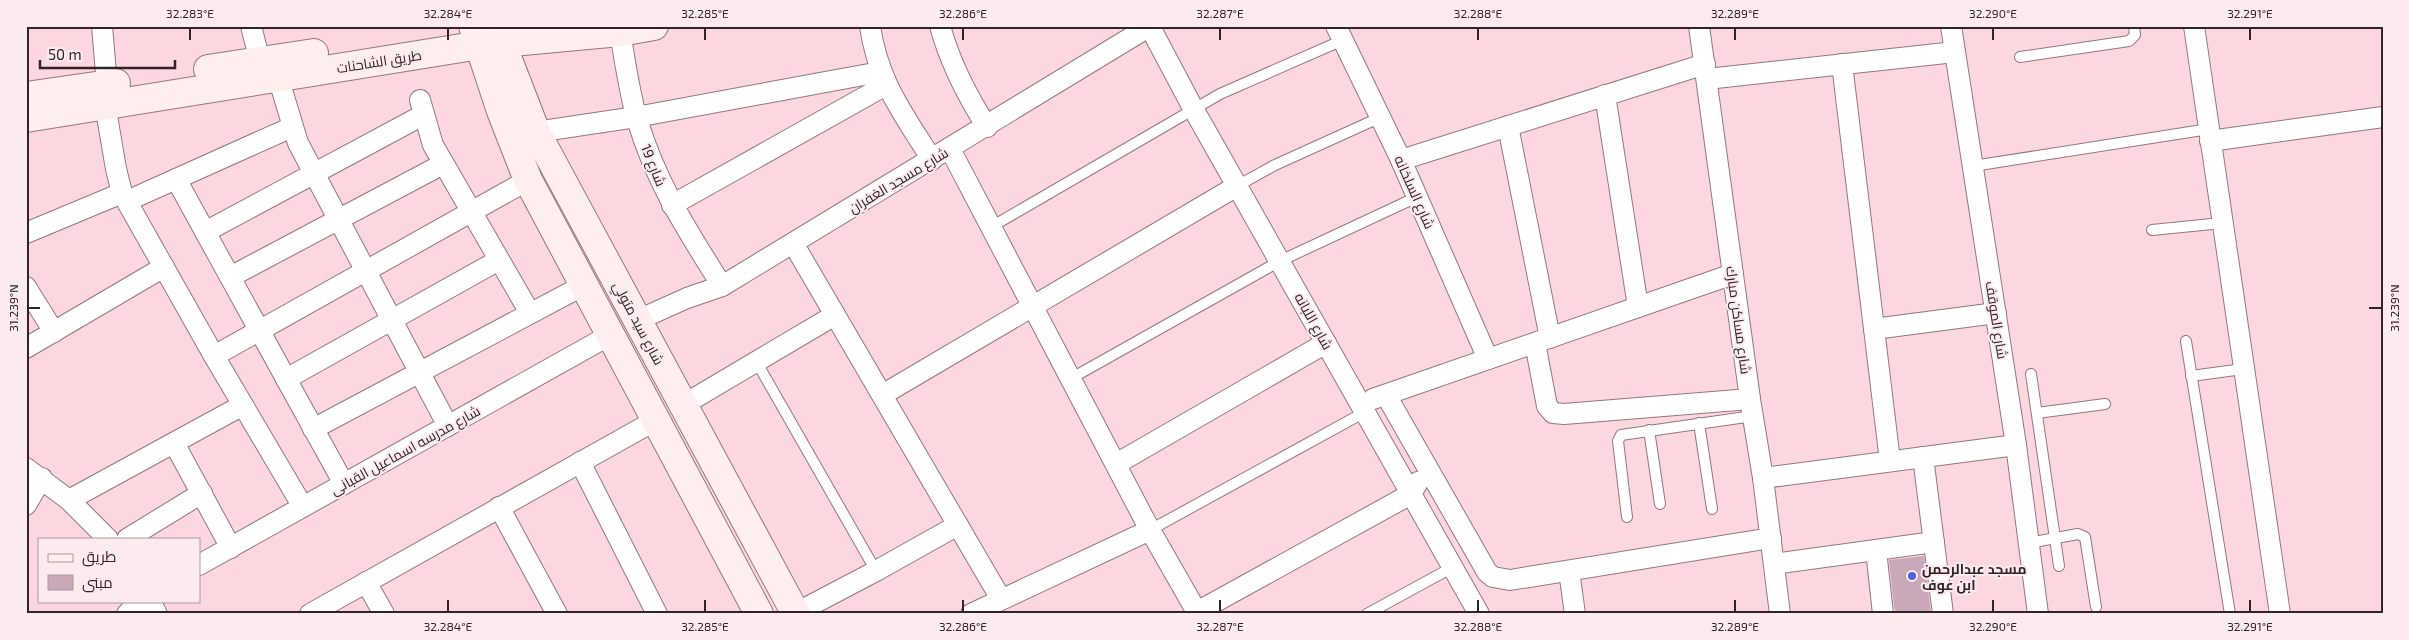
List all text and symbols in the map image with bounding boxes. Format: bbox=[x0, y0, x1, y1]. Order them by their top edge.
text: 32.283°E bbox=[166, 6, 214, 20]
text: 32.284°E bbox=[424, 6, 473, 20]
text: 32.285°E bbox=[681, 6, 729, 20]
text: 32.286°E bbox=[939, 6, 987, 20]
text: 32.287°E bbox=[1196, 6, 1244, 20]
text: 32.288°E bbox=[1454, 6, 1503, 20]
text: 32.289°E bbox=[1711, 6, 1759, 20]
text: 32.290°E bbox=[1969, 6, 2017, 20]
text: 32.291°E bbox=[2227, 6, 2273, 20]
scale bar bbox=[40, 38, 175, 70]
text: 50 m bbox=[48, 45, 82, 63]
street label: طريق الشاحنات bbox=[335, 46, 423, 77]
street label: شارع 19 bbox=[637, 141, 670, 189]
street label: شارع مسجد الغفران bbox=[845, 144, 951, 217]
street label: شارع السلخانه bbox=[1390, 153, 1439, 232]
street label: شارع مساكن مبارك bbox=[1722, 265, 1755, 375]
street label: شارع سيد متولي bbox=[606, 278, 668, 369]
street label: شارع الموقف bbox=[1981, 280, 2012, 360]
text: 31.239°N bbox=[6, 284, 20, 332]
text: 31.239°N bbox=[2387, 284, 2401, 332]
street label: شارع اللبانه bbox=[1291, 290, 1337, 353]
street label: شارع مدرسه اسماعيل القبانى bbox=[327, 402, 483, 499]
legend bbox=[38, 538, 200, 602]
text: طريق bbox=[82, 547, 116, 567]
place label: مسجد عبدالرحمن ابن عوف bbox=[1922, 560, 2027, 594]
marker: مسجد عبدالرحمن ابن عوف bbox=[1906, 570, 1918, 582]
text: مبنى bbox=[82, 573, 113, 593]
text: 32.284°E bbox=[424, 619, 473, 633]
text: 32.285°E bbox=[681, 619, 729, 633]
text: 32.286°E bbox=[939, 619, 987, 633]
text: 32.287°E bbox=[1196, 619, 1244, 633]
text: 32.288°E bbox=[1454, 619, 1503, 633]
text: 32.289°E bbox=[1711, 619, 1759, 633]
text: 32.290°E bbox=[1969, 619, 2017, 633]
text: 32.291°E bbox=[2227, 619, 2273, 633]

